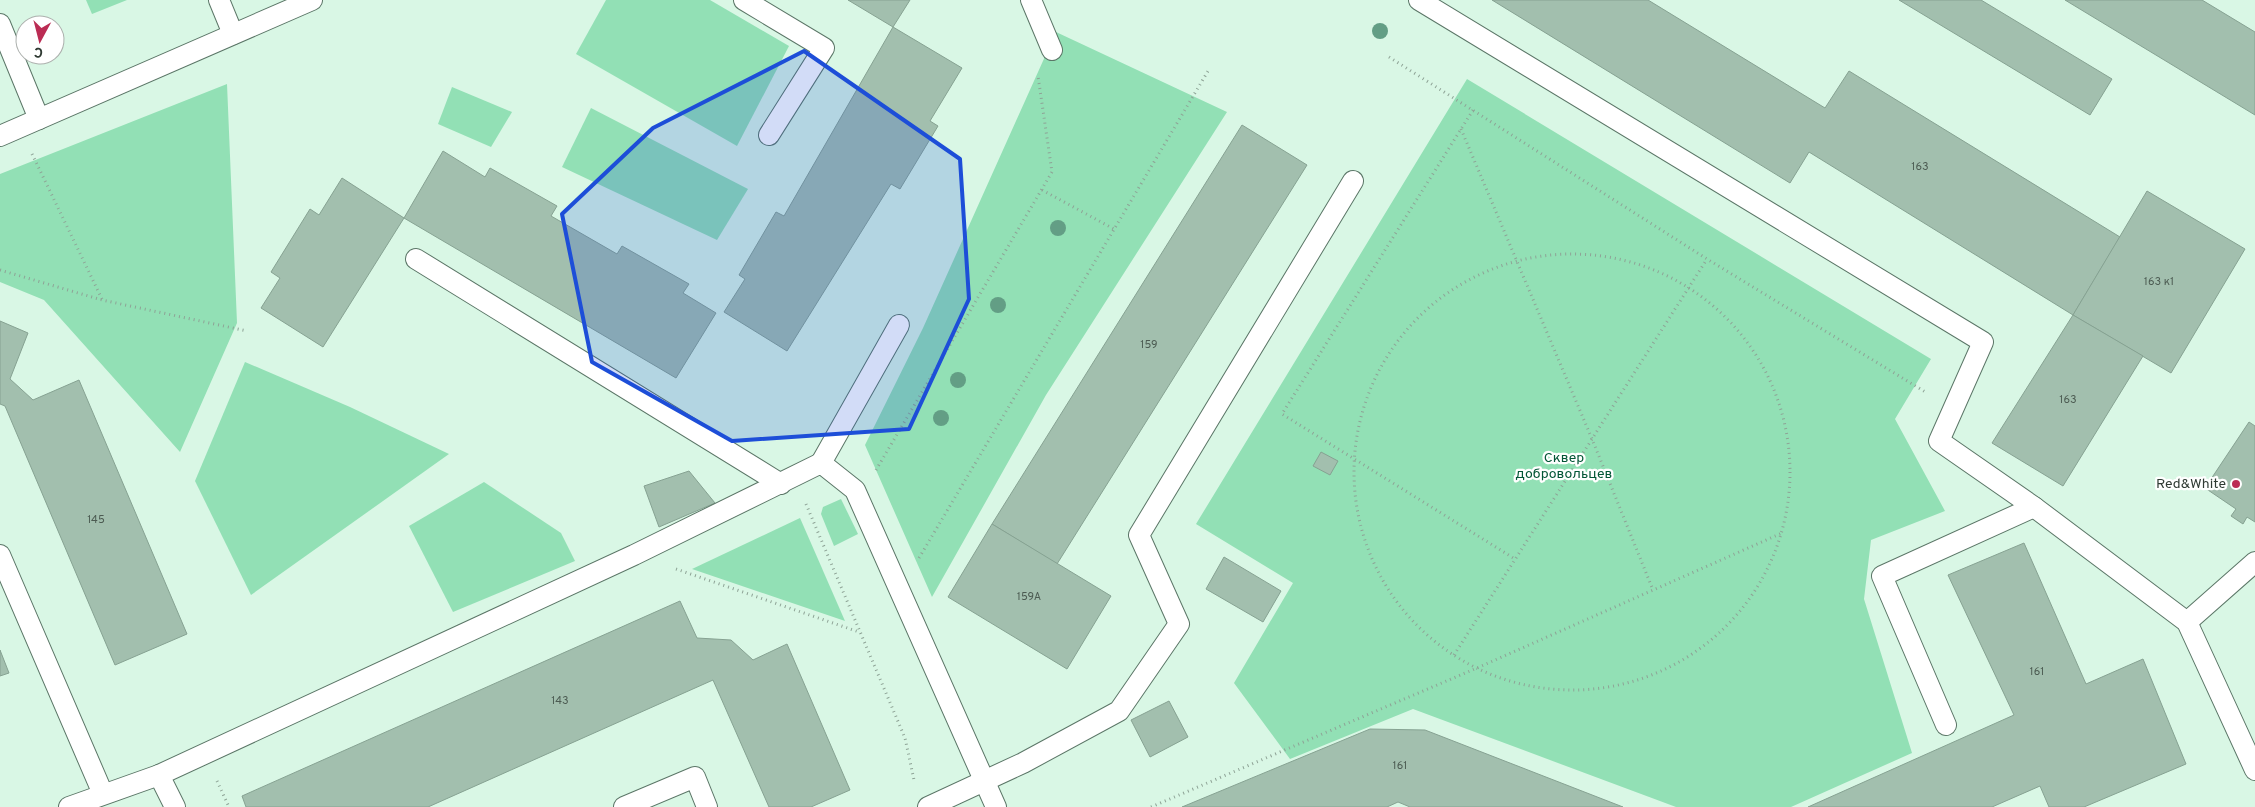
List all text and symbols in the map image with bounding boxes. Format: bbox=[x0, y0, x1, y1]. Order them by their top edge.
north arrow bbox=[15, 15, 65, 65]
text: С bbox=[33, 42, 44, 60]
house number: 163 bbox=[1911, 160, 1929, 174]
house number: 163 к1 bbox=[2144, 275, 2174, 289]
house number: 159 bbox=[1140, 338, 1158, 352]
house number: 163 bbox=[2059, 393, 2077, 407]
park label: Сквер добровольцев bbox=[1516, 450, 1612, 483]
place label: Red&White bbox=[2156, 476, 2226, 493]
marker: Red&White bbox=[2230, 478, 2242, 490]
house number: 145 bbox=[87, 513, 105, 527]
house number: 159А bbox=[1017, 590, 1041, 604]
house number: 161 bbox=[2030, 665, 2044, 679]
house number: 143 bbox=[551, 694, 569, 708]
house number: 161 bbox=[1393, 759, 1407, 773]

